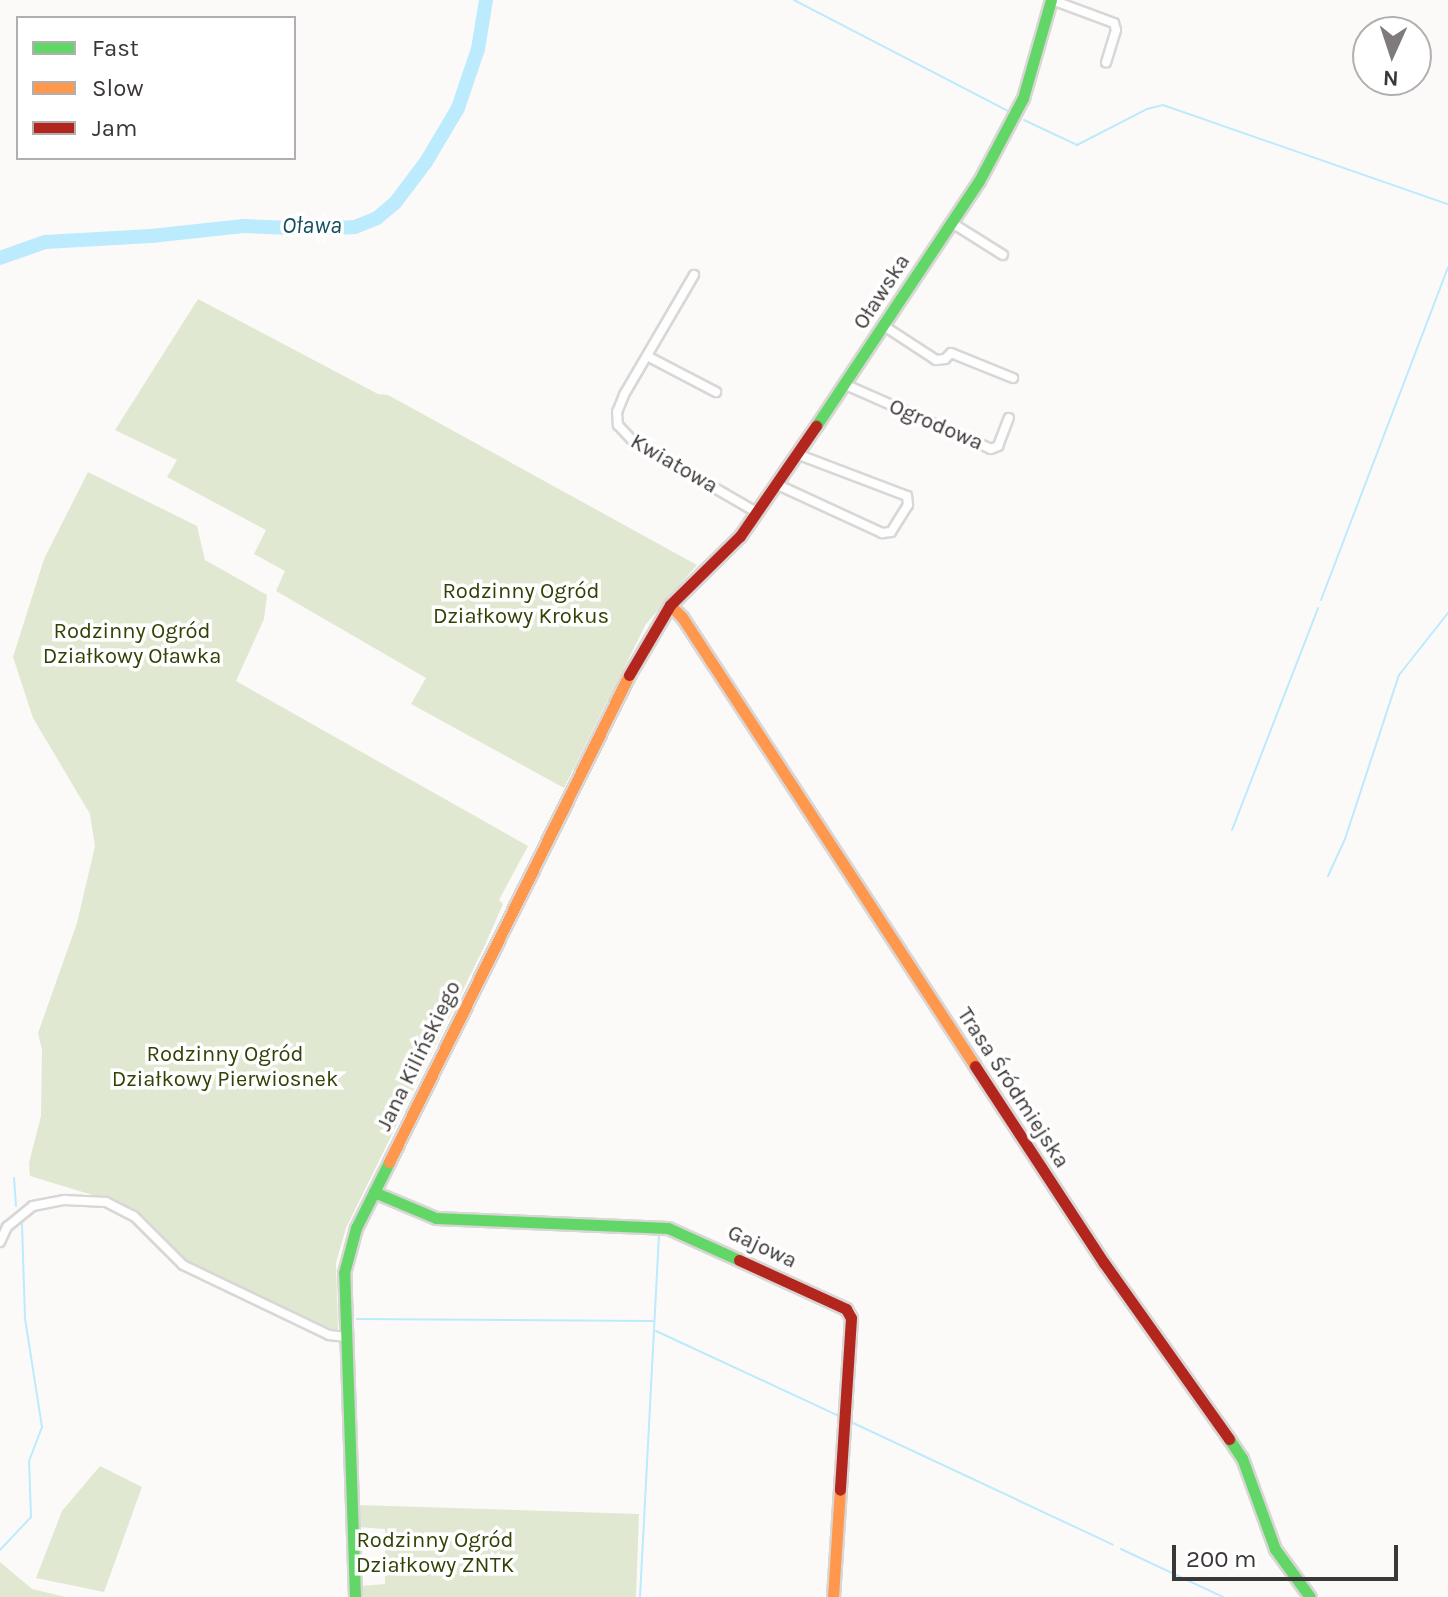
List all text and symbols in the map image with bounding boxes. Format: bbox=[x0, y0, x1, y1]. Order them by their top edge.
legend bbox=[16, 16, 296, 160]
north arrow bbox=[1352, 16, 1432, 96]
text: Fast bbox=[92, 34, 139, 62]
text: N bbox=[1382, 65, 1399, 91]
text: Slow bbox=[92, 74, 144, 102]
text: Jam bbox=[92, 114, 137, 142]
water label: Oława bbox=[282, 212, 342, 240]
street label: Oławska bbox=[848, 249, 916, 335]
street label: Ogrodowa bbox=[885, 393, 987, 457]
street label: Kwiatowa bbox=[626, 428, 722, 500]
park label: Rodzinny Ogród Działkowy Krokus bbox=[433, 578, 609, 630]
park label: Rodzinny Ogród Działkowy Oławka bbox=[43, 618, 221, 670]
street label: Jana Kilińskiego bbox=[371, 977, 467, 1135]
street label: Trasa Śródmiejska bbox=[951, 1003, 1075, 1173]
park label: Rodzinny Ogród Działkowy Pierwiosnek bbox=[112, 1041, 338, 1092]
street label: Gajowa bbox=[723, 1220, 801, 1274]
park label: Rodzinny Ogród Działkowy ZNTK bbox=[356, 1527, 514, 1578]
scale bar bbox=[1176, 1529, 1402, 1579]
text: 200 m bbox=[1186, 1545, 1257, 1573]

